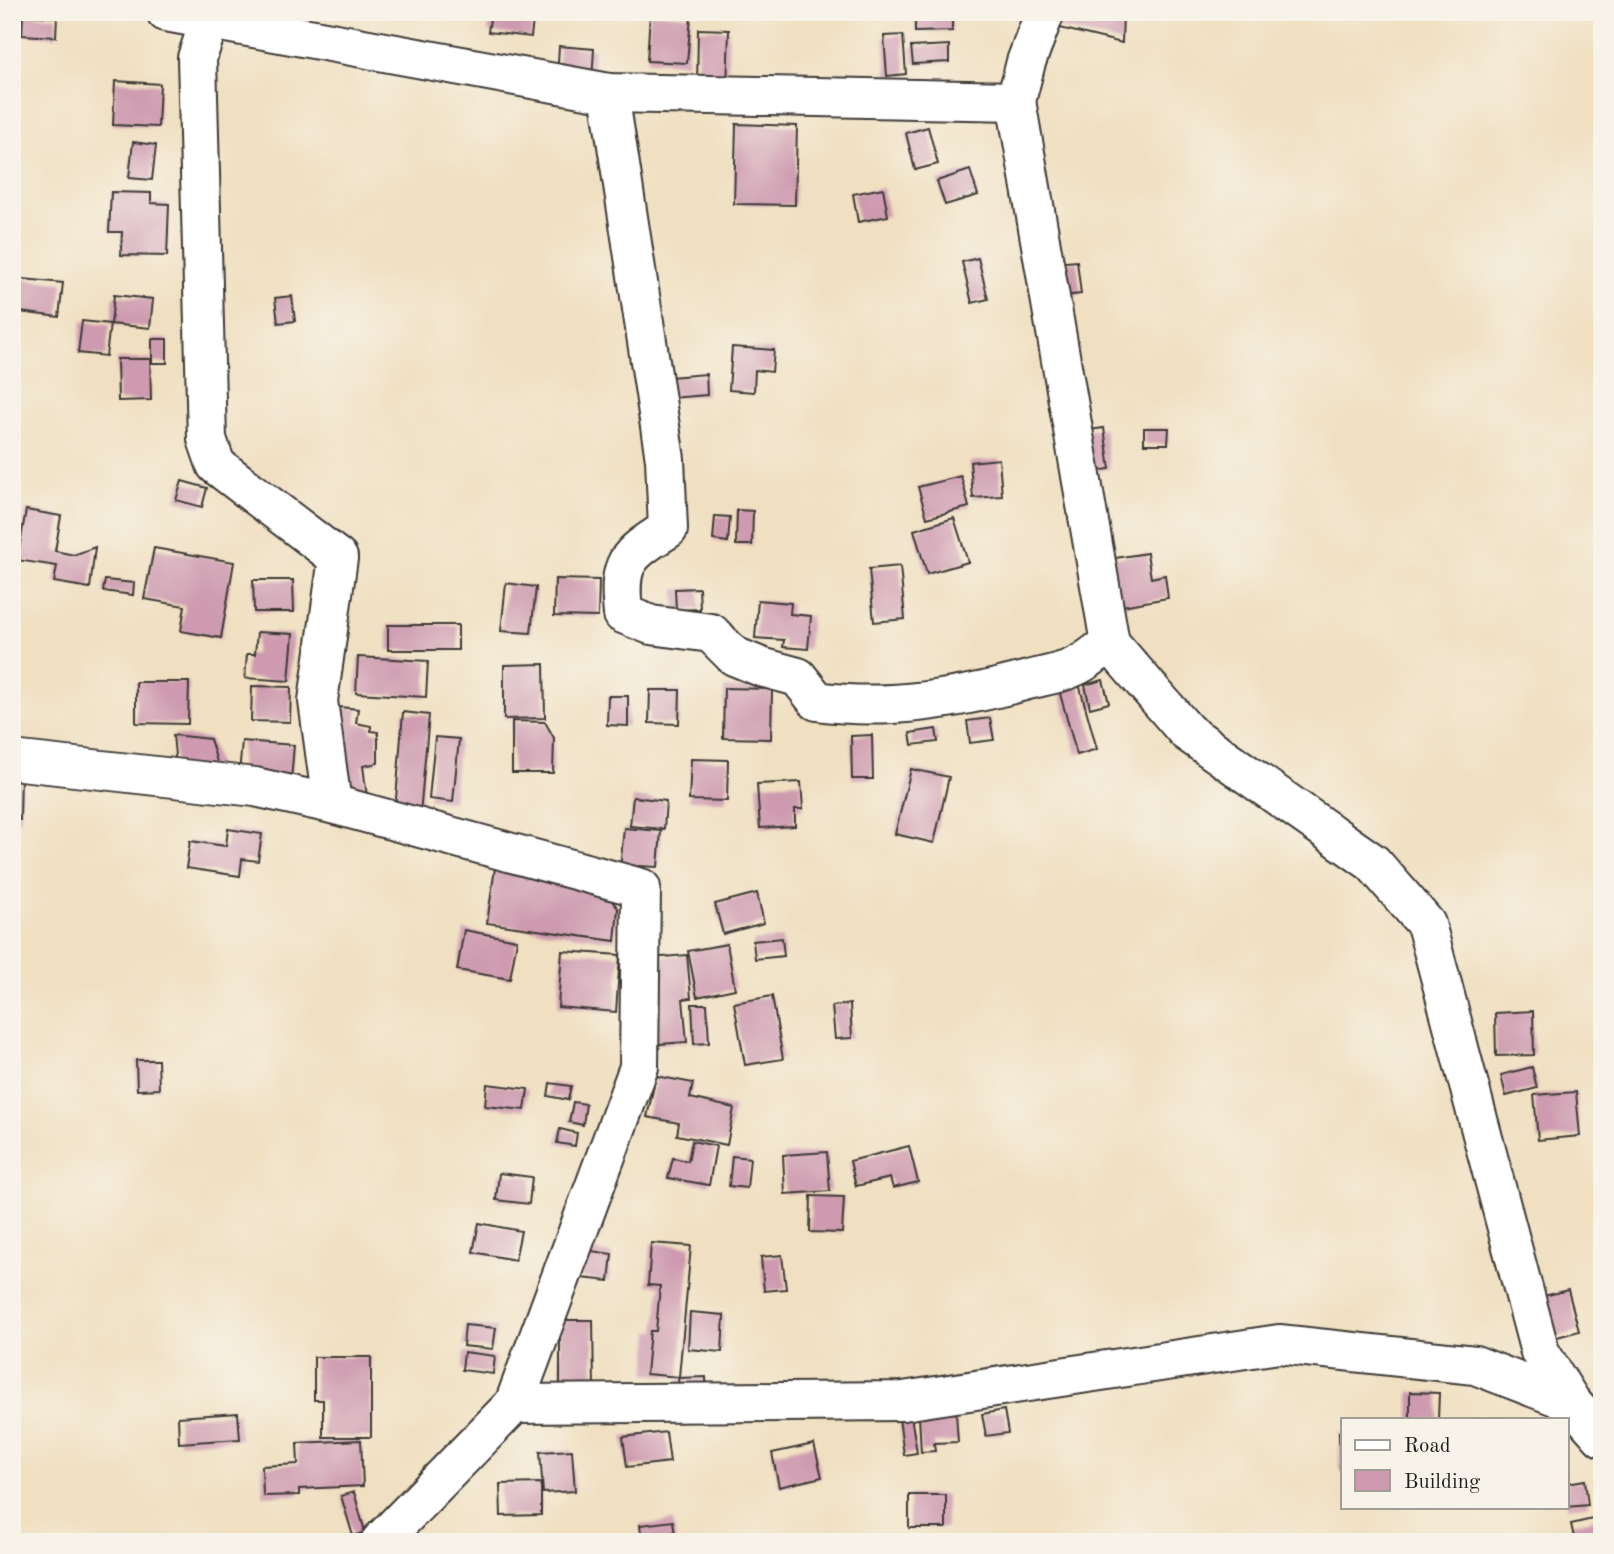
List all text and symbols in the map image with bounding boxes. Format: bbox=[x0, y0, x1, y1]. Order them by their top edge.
legend bbox=[1341, 1418, 1568, 1508]
text: Road bbox=[1404, 1436, 1451, 1457]
text: Building bbox=[1404, 1472, 1481, 1493]

